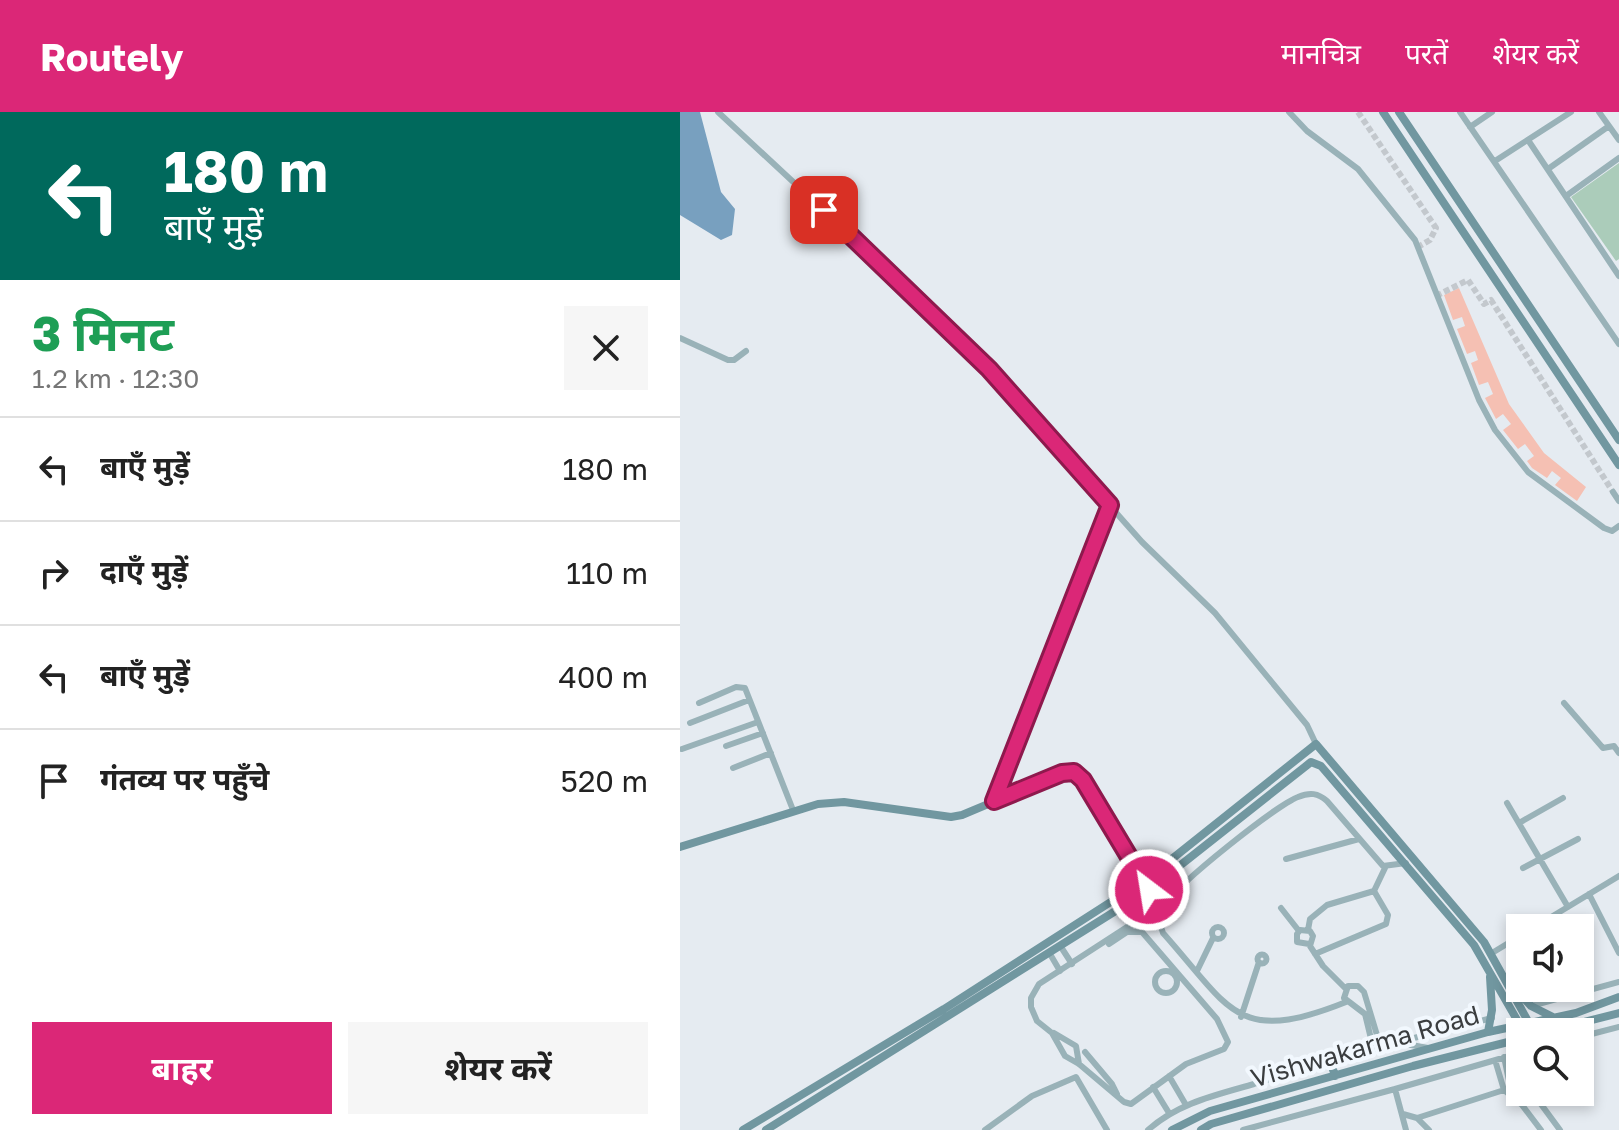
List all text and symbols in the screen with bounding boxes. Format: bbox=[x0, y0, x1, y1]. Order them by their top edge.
text: Routely bbox=[40, 34, 184, 79]
text: मानचित्र bbox=[1281, 37, 1361, 70]
text: परतें bbox=[1405, 37, 1448, 70]
text: शेयर करें bbox=[1492, 37, 1579, 70]
text: 180 m bbox=[164, 137, 328, 204]
icon: left bbox=[32, 144, 136, 248]
pin bbox=[790, 176, 858, 244]
icon: arrive bbox=[802, 188, 846, 232]
text: बाएँ मुड़ें bbox=[164, 205, 264, 248]
text: 3 मिनट bbox=[32, 304, 174, 362]
button: close bbox=[564, 306, 648, 390]
text: 1.2 km · 12:30 bbox=[32, 363, 199, 394]
icon: left bbox=[32, 447, 76, 491]
text: बाएँ मुड़ें bbox=[100, 449, 190, 485]
text: 180 m bbox=[563, 451, 648, 487]
icon: right bbox=[32, 551, 76, 595]
text: दाएँ मुड़ें bbox=[100, 553, 188, 589]
text: 110 m bbox=[566, 555, 648, 591]
icon: left bbox=[32, 655, 76, 699]
text: बाएँ मुड़ें bbox=[100, 657, 190, 693]
text: 400 m bbox=[558, 659, 648, 695]
icon: arrive bbox=[32, 759, 76, 803]
text: गंतव्य पर पहुँचे bbox=[100, 761, 269, 797]
text: 520 m bbox=[561, 763, 648, 799]
position arrow bbox=[1107, 848, 1191, 932]
map controls bbox=[1506, 914, 1594, 1106]
button: sound bbox=[1506, 914, 1594, 1002]
street label: Vishwakarma Road bbox=[1247, 999, 1483, 1093]
button: search bbox=[1506, 1018, 1594, 1106]
button: बाहर bbox=[32, 1022, 332, 1114]
button: शेयर करें bbox=[348, 1022, 648, 1114]

